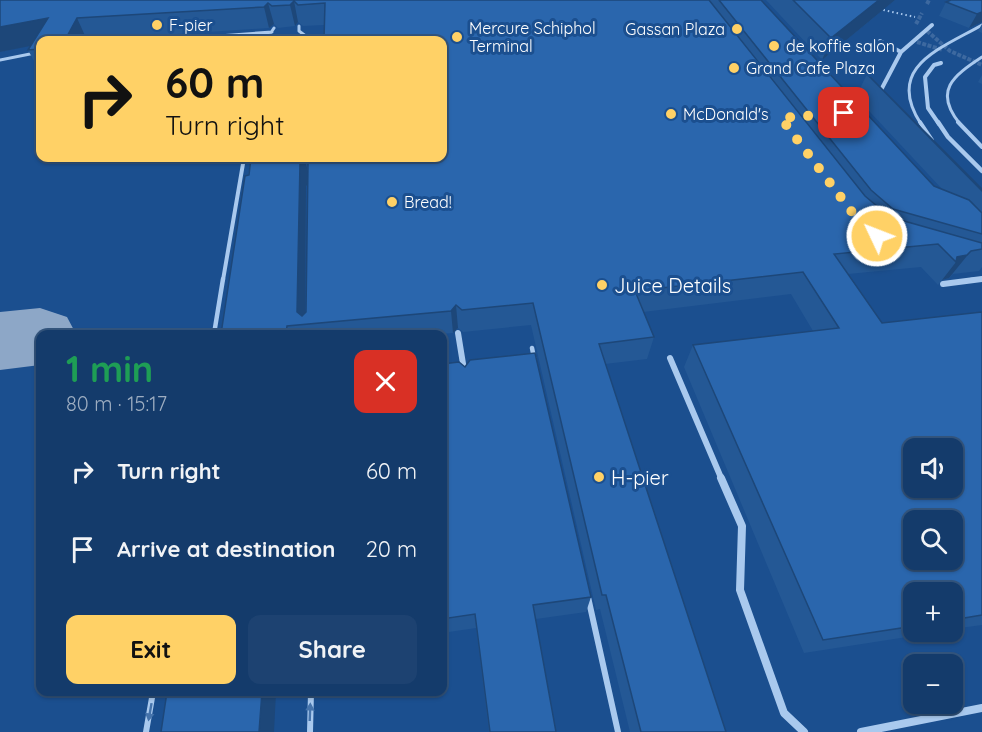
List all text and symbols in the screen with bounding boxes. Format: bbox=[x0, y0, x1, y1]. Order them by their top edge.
place label: F-pier bbox=[169, 15, 213, 35]
marker: F-pier bbox=[150, 18, 164, 32]
place label: Mercure Schiphol Terminal bbox=[469, 18, 596, 56]
place label: Gassan Plaza bbox=[625, 19, 725, 39]
marker: Gassan Plaza bbox=[730, 22, 744, 36]
marker: Mercure Schiphol Terminal bbox=[450, 30, 464, 44]
place label: de koffie salon bbox=[786, 36, 895, 56]
marker: de koffie salon bbox=[767, 39, 781, 53]
text: 60 m bbox=[165, 56, 265, 109]
place label: Grand Cafe Plaza bbox=[746, 58, 875, 78]
icon: right bbox=[66, 60, 144, 138]
marker: Grand Cafe Plaza bbox=[727, 61, 741, 75]
pin bbox=[818, 87, 869, 138]
icon: arrive bbox=[827, 96, 860, 129]
place label: McDonald's bbox=[683, 104, 769, 124]
marker: McDonald's bbox=[664, 107, 678, 121]
text: Turn right bbox=[165, 108, 284, 142]
place label: Bread! bbox=[404, 192, 452, 212]
marker: Bread! bbox=[385, 195, 399, 209]
position arrow bbox=[845, 204, 909, 268]
place label: Juice Details bbox=[614, 273, 731, 298]
marker: Juice Details bbox=[595, 278, 609, 292]
text: 1 min bbox=[66, 346, 153, 391]
button: close bbox=[354, 350, 417, 413]
text: 80 m · 15:17 bbox=[66, 391, 167, 416]
map controls bbox=[903, 438, 963, 714]
button: sound bbox=[903, 438, 963, 498]
icon: right bbox=[66, 455, 99, 488]
text: Turn right bbox=[117, 457, 221, 485]
text: 60 m bbox=[366, 457, 417, 485]
place label: H-pier bbox=[611, 465, 669, 490]
marker: H-pier bbox=[592, 470, 606, 484]
button: search bbox=[903, 510, 963, 570]
icon: arrive bbox=[66, 533, 99, 566]
text: Arrive at destination bbox=[117, 535, 335, 563]
text: 20 m bbox=[366, 535, 417, 563]
button: + bbox=[903, 582, 963, 642]
button: Exit bbox=[66, 615, 236, 684]
button: Share bbox=[248, 615, 417, 684]
button: − bbox=[903, 654, 963, 714]
one-way arrow bbox=[145, 702, 154, 721]
one-way arrow bbox=[306, 702, 315, 721]

